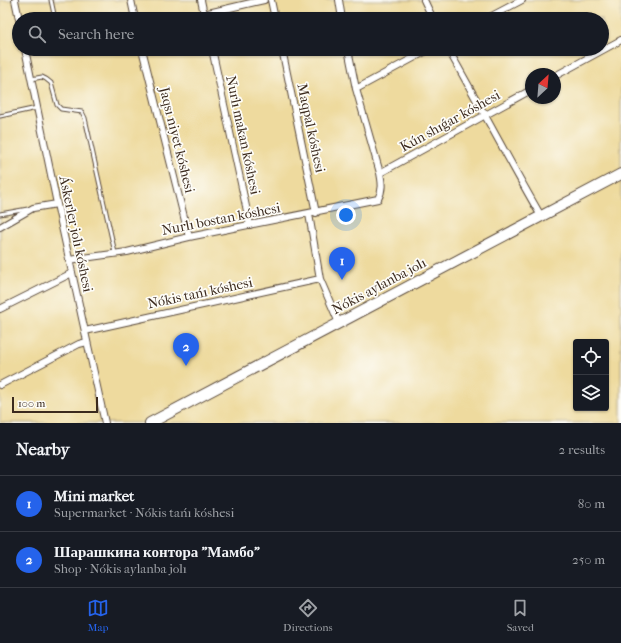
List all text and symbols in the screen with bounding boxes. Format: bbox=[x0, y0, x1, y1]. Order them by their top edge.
search box bbox=[12, 12, 609, 56]
icon: search bbox=[26, 23, 48, 45]
text: Search here bbox=[58, 25, 134, 43]
north arrow bbox=[525, 68, 561, 104]
street label: Nurlı makan kóshesi bbox=[222, 74, 264, 196]
street label: Maqpal kóshesi bbox=[293, 82, 329, 174]
street label: Jaqsı niyet kóshesi bbox=[155, 84, 198, 195]
street label: Kún shıǵar kóshesi bbox=[397, 86, 503, 156]
street label: Áskerler jolı kóshesi bbox=[55, 173, 98, 294]
street label: Nurlı bostan kóshesi bbox=[160, 199, 282, 239]
your location bbox=[336, 205, 356, 225]
pin: 1 bbox=[329, 247, 355, 280]
street label: Nókis aylanba jolı bbox=[329, 254, 429, 318]
street label: Nókis tańı kóshesi bbox=[146, 274, 254, 312]
pin: 2 bbox=[173, 333, 199, 366]
map controls bbox=[573, 339, 609, 411]
button: locate bbox=[573, 339, 609, 375]
button: layers bbox=[573, 375, 609, 411]
scale bar bbox=[12, 395, 98, 414]
text: 100 m bbox=[18, 397, 46, 410]
text: Nearby bbox=[16, 439, 70, 459]
text: 2 results bbox=[559, 442, 605, 457]
text: Mini market bbox=[54, 487, 134, 505]
text: 1 bbox=[27, 496, 31, 511]
text: 80 m bbox=[578, 496, 605, 511]
text: Supermarket · Nókis tańı kóshesi bbox=[54, 505, 234, 520]
text: Шарашкина контора "Мамбо" bbox=[54, 543, 260, 561]
text: 2 bbox=[26, 552, 32, 567]
text: 250 m bbox=[572, 552, 605, 567]
text: Shop · Nókis aylanba jolı bbox=[54, 561, 187, 576]
tab: Map bbox=[87, 597, 109, 634]
tab: Directions bbox=[283, 597, 333, 634]
tab: Saved bbox=[507, 597, 534, 634]

